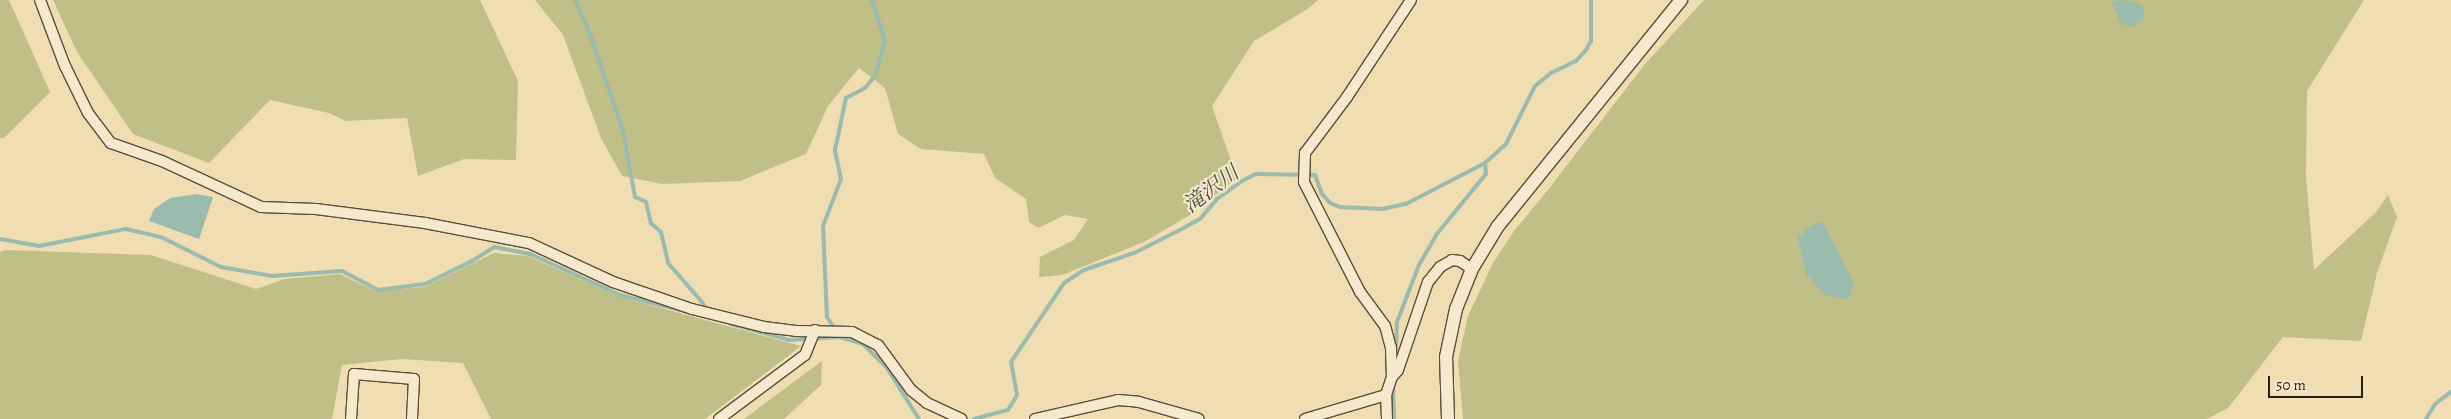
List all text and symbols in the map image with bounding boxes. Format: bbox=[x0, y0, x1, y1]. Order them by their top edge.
water label: 滝沢川 bbox=[1178, 160, 1244, 218]
scale bar bbox=[2271, 366, 2366, 398]
text: 50 m bbox=[2276, 375, 2306, 395]

